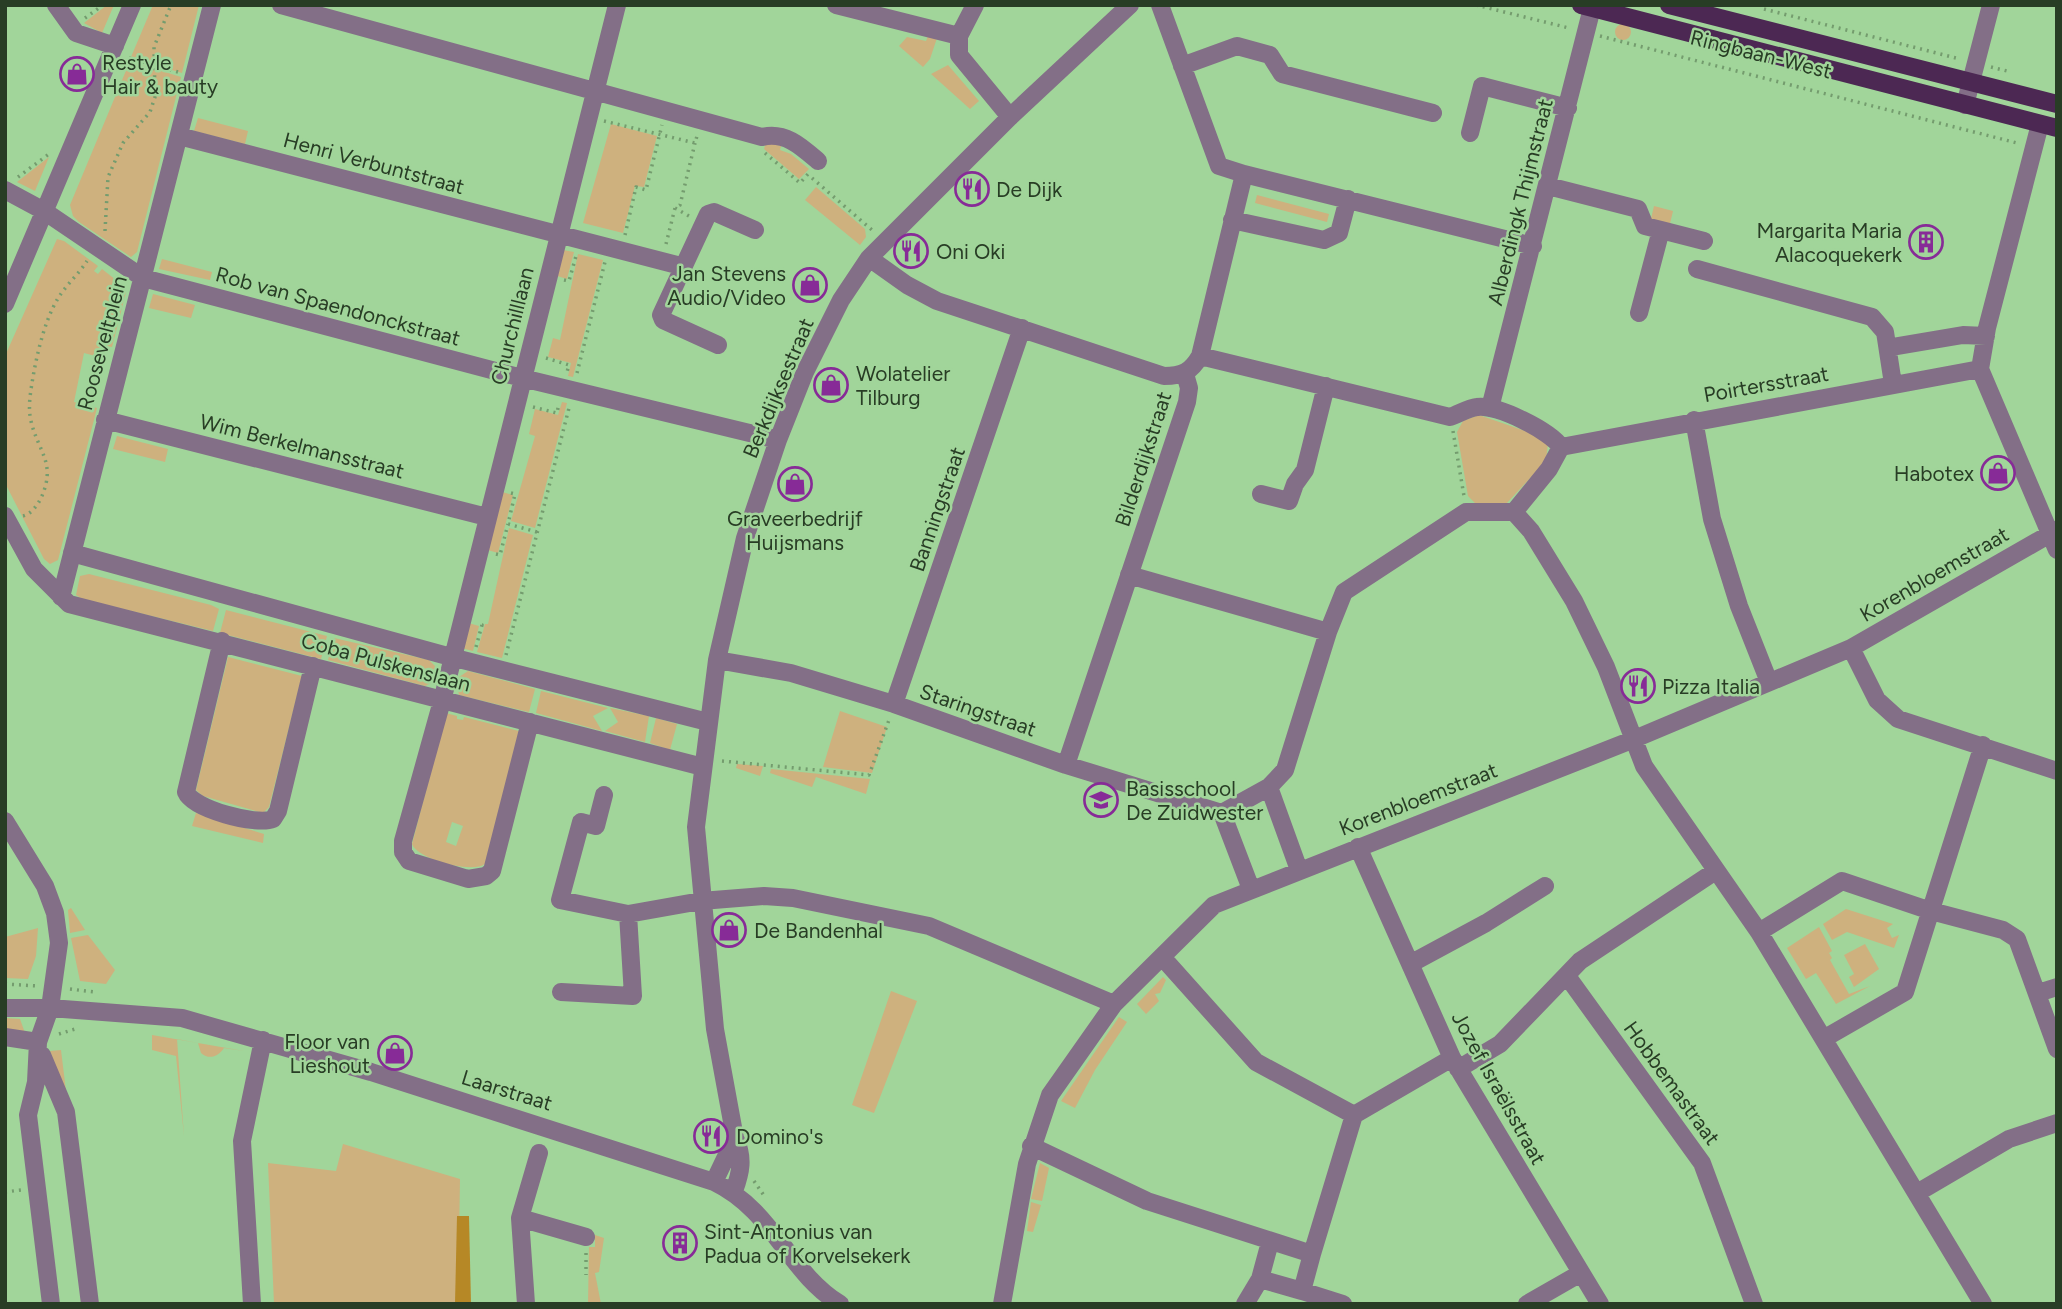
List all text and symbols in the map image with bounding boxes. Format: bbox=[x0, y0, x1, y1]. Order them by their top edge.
street label: Ringbaan-West bbox=[1688, 24, 1834, 84]
place label: Restyle Hair & bauty bbox=[102, 50, 218, 99]
shop icon: Restyle Hair & bauty bbox=[58, 55, 96, 93]
street label: Alberdingk Thijmstraat bbox=[1482, 96, 1558, 308]
street label: Henri Verbuntstraat bbox=[281, 127, 467, 199]
restaurant icon: De Dijk bbox=[953, 170, 991, 208]
place label: De Dijk bbox=[996, 177, 1063, 202]
place label: Margarita Maria Alacoquekerk bbox=[1756, 218, 1903, 267]
building icon: Margarita Maria Alacoquekerk bbox=[1907, 223, 1945, 261]
restaurant icon: Oni Oki bbox=[892, 232, 930, 270]
place label: Oni Oki bbox=[936, 239, 1005, 264]
street label: Rob van Spaendonckstraat bbox=[213, 261, 463, 351]
place label: Jan Stevens Audio/Video bbox=[667, 261, 786, 310]
street label: Churchilllaan bbox=[485, 264, 539, 388]
shop icon: Jan Stevens Audio/Video bbox=[791, 266, 829, 304]
street label: Rooseveltplein bbox=[72, 273, 132, 413]
street label: Berkdijksestraat bbox=[737, 314, 819, 462]
place label: Wolatelier Tilburg bbox=[856, 361, 950, 410]
street label: Poirtersstraat bbox=[1702, 361, 1831, 407]
shop icon: Wolatelier Tilburg bbox=[812, 366, 850, 404]
street label: Bilderdijkstraat bbox=[1109, 388, 1177, 530]
street label: Wim Berkelmansstraat bbox=[197, 408, 407, 484]
street label: Banningstraat bbox=[904, 443, 970, 575]
shop icon: Habotex bbox=[1979, 454, 2017, 492]
place label: Habotex bbox=[1894, 461, 1974, 486]
shop icon: Graveerbedrijf Huijsmans bbox=[776, 465, 814, 503]
place label: Graveerbedrijf Huijsmans bbox=[727, 506, 863, 555]
street label: Korenbloemstraat bbox=[1855, 521, 2013, 627]
street label: Coba Pulskenslaan bbox=[299, 627, 473, 697]
restaurant icon: Pizza Italia bbox=[1619, 667, 1657, 705]
place label: Pizza Italia bbox=[1662, 674, 1760, 699]
street label: Staringstraat bbox=[916, 678, 1040, 742]
street label: Korenbloemstraat bbox=[1335, 757, 1501, 841]
place label: Basisschool De Zuidwester bbox=[1126, 776, 1263, 825]
school or university icon: Basisschool De Zuidwester bbox=[1082, 781, 1120, 819]
shop icon: De Bandenhal bbox=[710, 911, 748, 949]
place label: De Bandenhal bbox=[754, 918, 883, 943]
street label: Jozef Israëlsstraat bbox=[1447, 1007, 1551, 1169]
street label: Hobbemastraat bbox=[1619, 1016, 1725, 1150]
place label: Floor van Lieshout bbox=[284, 1029, 370, 1078]
shop icon: Floor van Lieshout bbox=[376, 1034, 414, 1072]
street label: Laarstraat bbox=[459, 1064, 555, 1116]
restaurant icon: Domino's bbox=[692, 1117, 730, 1155]
place label: Domino's bbox=[736, 1124, 823, 1149]
place label: Sint-Antonius van Padua of Korvelsekerk bbox=[704, 1219, 911, 1268]
building icon: Sint-Antonius van Padua of Korvelsekerk bbox=[661, 1224, 699, 1262]

